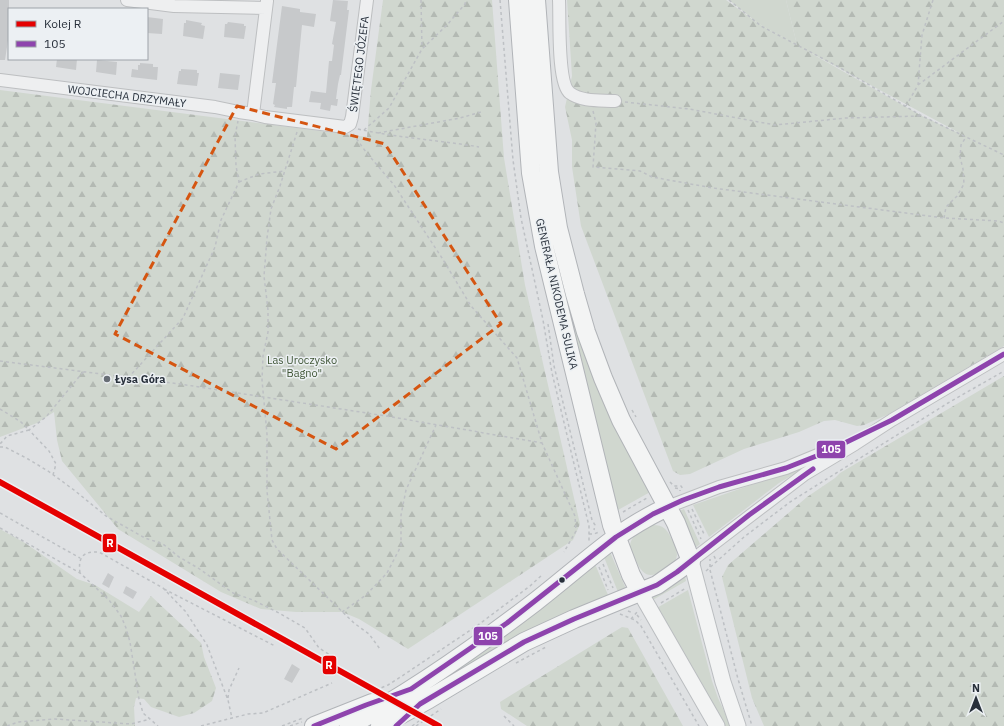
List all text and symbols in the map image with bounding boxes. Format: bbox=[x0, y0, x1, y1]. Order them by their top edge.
legend bbox=[8, 8, 148, 60]
street label: ŚWIĘTEGO JÓZEFA bbox=[346, 15, 372, 113]
text: Kolej R bbox=[44, 16, 82, 31]
text: 105 bbox=[44, 36, 66, 51]
street label: WOJCIECHA DRZYMAŁY bbox=[67, 82, 188, 110]
street label: GENERAŁA NIKODEMA SULIKA bbox=[533, 217, 581, 371]
park label: Las Uroczysko "Bagno" bbox=[267, 353, 337, 380]
place label: Łysa Góra bbox=[114, 372, 165, 386]
marker: Łysa Góra bbox=[102, 374, 112, 384]
line badge: 105 bbox=[816, 440, 846, 459]
text: 105 bbox=[821, 442, 841, 456]
line badge: R bbox=[102, 533, 117, 553]
text: R bbox=[106, 536, 114, 550]
unlabelled marker bbox=[557, 575, 567, 585]
line badge: 105 bbox=[473, 626, 503, 646]
text: 105 bbox=[478, 629, 498, 643]
line badge: R bbox=[322, 655, 337, 675]
text: R bbox=[325, 658, 333, 672]
north arrow bbox=[956, 678, 996, 718]
text: N bbox=[972, 681, 980, 695]

